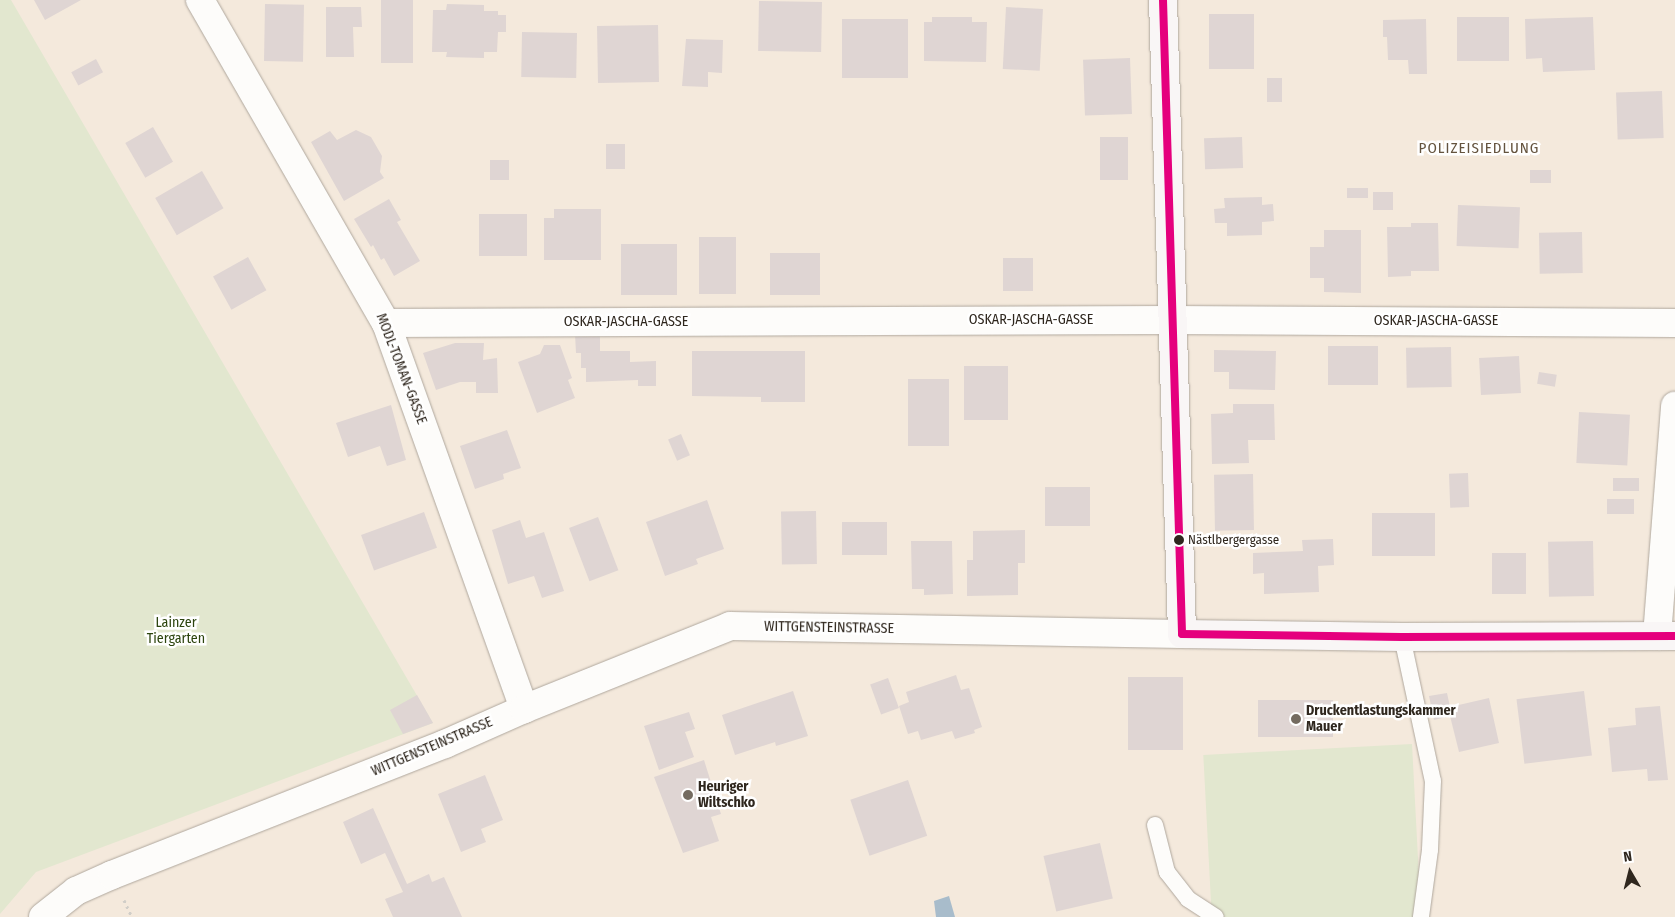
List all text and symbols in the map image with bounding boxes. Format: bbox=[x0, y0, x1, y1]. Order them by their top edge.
district label: POLIZEISIEDLUNG bbox=[1417, 140, 1541, 158]
street label: MODL-TOMAN-GASSE bbox=[372, 311, 430, 427]
street label: OSKAR-JASCHA-GASSE bbox=[969, 312, 1093, 328]
street label: OSKAR-JASCHA-GASSE bbox=[1374, 313, 1498, 329]
street label: OSKAR-JASCHA-GASSE bbox=[564, 314, 688, 330]
place label: Nästlbergergasse bbox=[1188, 532, 1279, 548]
marker: Nästlbergergasse bbox=[1174, 535, 1184, 545]
park label: Lainzer Tiergarten bbox=[147, 615, 205, 648]
street label: WITTGENSTEINSTRASSE bbox=[764, 618, 894, 638]
place label: Druckentlastungskammer Mauer bbox=[1306, 703, 1456, 736]
marker: Druckentlastungskammer Mauer bbox=[1290, 713, 1302, 725]
street label: WITTGENSTEINSTRASSE bbox=[369, 714, 495, 780]
place label: Heuriger Wiltschko bbox=[698, 779, 755, 812]
marker: Heuriger Wiltschko bbox=[682, 789, 694, 801]
north arrow bbox=[1605, 847, 1655, 897]
text: N bbox=[1622, 848, 1633, 866]

